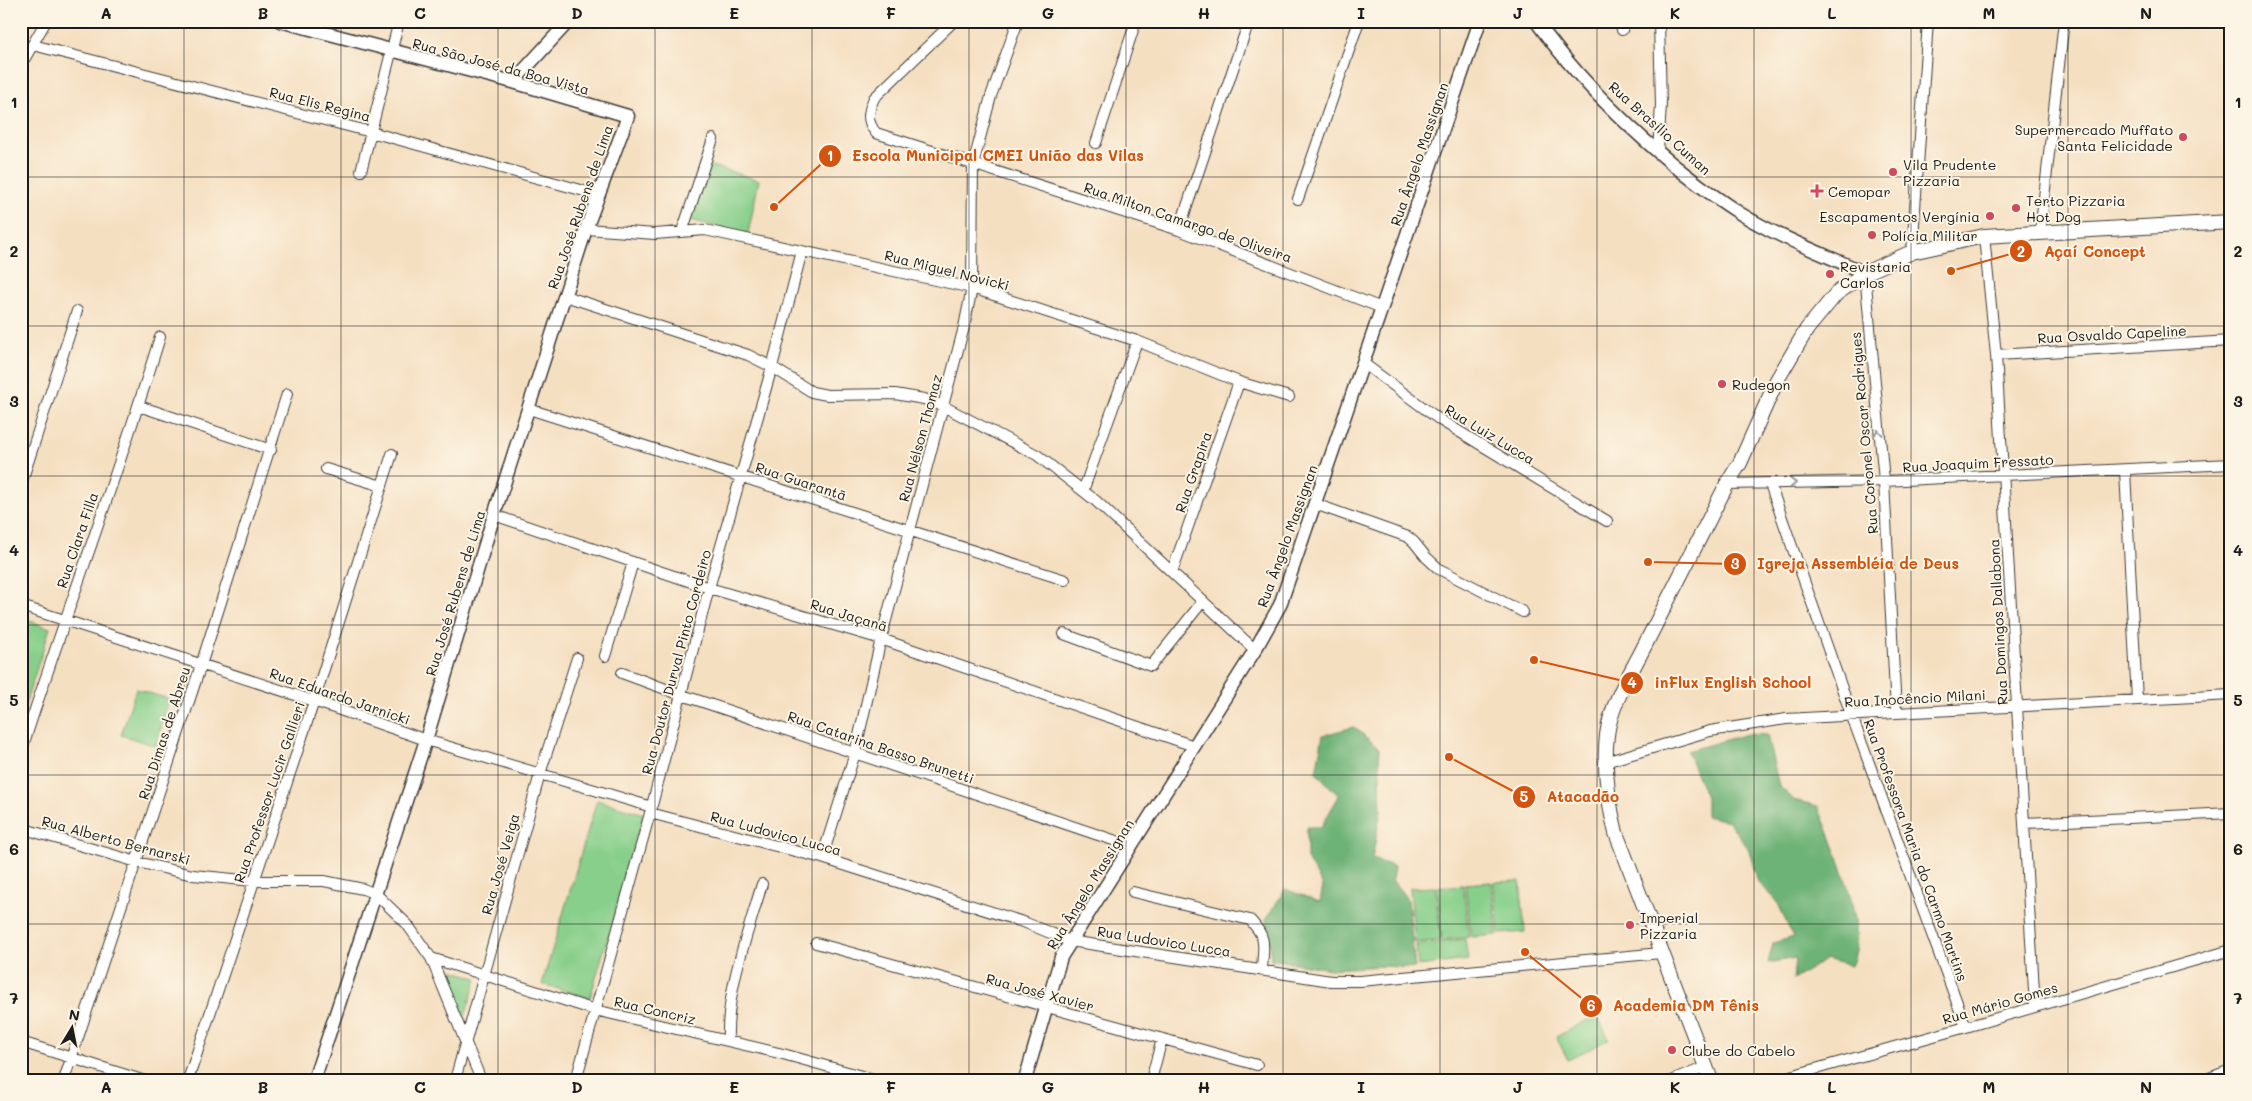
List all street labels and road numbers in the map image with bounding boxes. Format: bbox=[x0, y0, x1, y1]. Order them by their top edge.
street label: Rua São José da Boa Vista bbox=[410, 33, 592, 99]
street label: Rua Brasílio Cuman bbox=[1605, 77, 1715, 179]
street label: Rua Ângelo Massignan bbox=[1386, 80, 1452, 228]
street label: Rua Elis Regina bbox=[268, 82, 372, 126]
street label: Rua José Rubens de Lima bbox=[543, 122, 617, 292]
street label: Rua Milton Camargo de Oliveira bbox=[1081, 177, 1295, 267]
street label: Rua Miguel Novicki bbox=[883, 245, 1011, 295]
street label: Rua Osvaldo Capeline bbox=[2037, 321, 2187, 347]
street label: Rua Coronel Oscar Rodrigues bbox=[1846, 331, 1882, 535]
street label: Rua Nélson Thomaz bbox=[894, 372, 946, 504]
street label: Rua Luiz Lucca bbox=[1442, 400, 1538, 468]
street label: Rua Grapira bbox=[1170, 429, 1216, 515]
street label: Rua Joaquim Fressato bbox=[1902, 450, 2054, 476]
street label: Rua Guarantã bbox=[753, 457, 849, 505]
street label: Rua Ângelo Massignan bbox=[1252, 462, 1322, 610]
street label: Rua Clara Filla bbox=[52, 490, 102, 590]
street label: Rua José Rubens de Lima bbox=[421, 508, 489, 678]
street label: Rua Domingos Dallabona bbox=[1984, 538, 2012, 706]
street label: Rua Doutor Durval Pinto Cordeiro bbox=[637, 548, 715, 776]
street label: Rua Jaçanã bbox=[808, 594, 890, 636]
street label: Rua Eduardo Jarnicki bbox=[267, 663, 413, 729]
street label: Rua Dimas de Abreu bbox=[134, 664, 194, 802]
street label: Rua Inocêncio Milani bbox=[1844, 685, 1986, 711]
street label: Rua Professor Lucir Gallieri bbox=[229, 699, 309, 885]
street label: Rua Catarina Basso Brunetti bbox=[785, 706, 977, 788]
street label: Rua Professora Maria do Carmo Martins bbox=[1860, 716, 1972, 984]
street label: Rua Ludovico Lucca bbox=[708, 806, 844, 860]
street label: Rua Alberto Bernarski bbox=[40, 811, 192, 869]
street label: Rua José Veiga bbox=[476, 811, 524, 917]
street label: Rua Ângelo Massignan bbox=[1042, 815, 1138, 953]
street label: Rua Ludovico Lucca bbox=[1096, 921, 1232, 961]
street label: Rua José Xavier bbox=[984, 968, 1096, 1016]
street label: Rua Mário Gomes bbox=[1940, 977, 2060, 1029]
street label: Rua Concriz bbox=[612, 991, 698, 1029]

